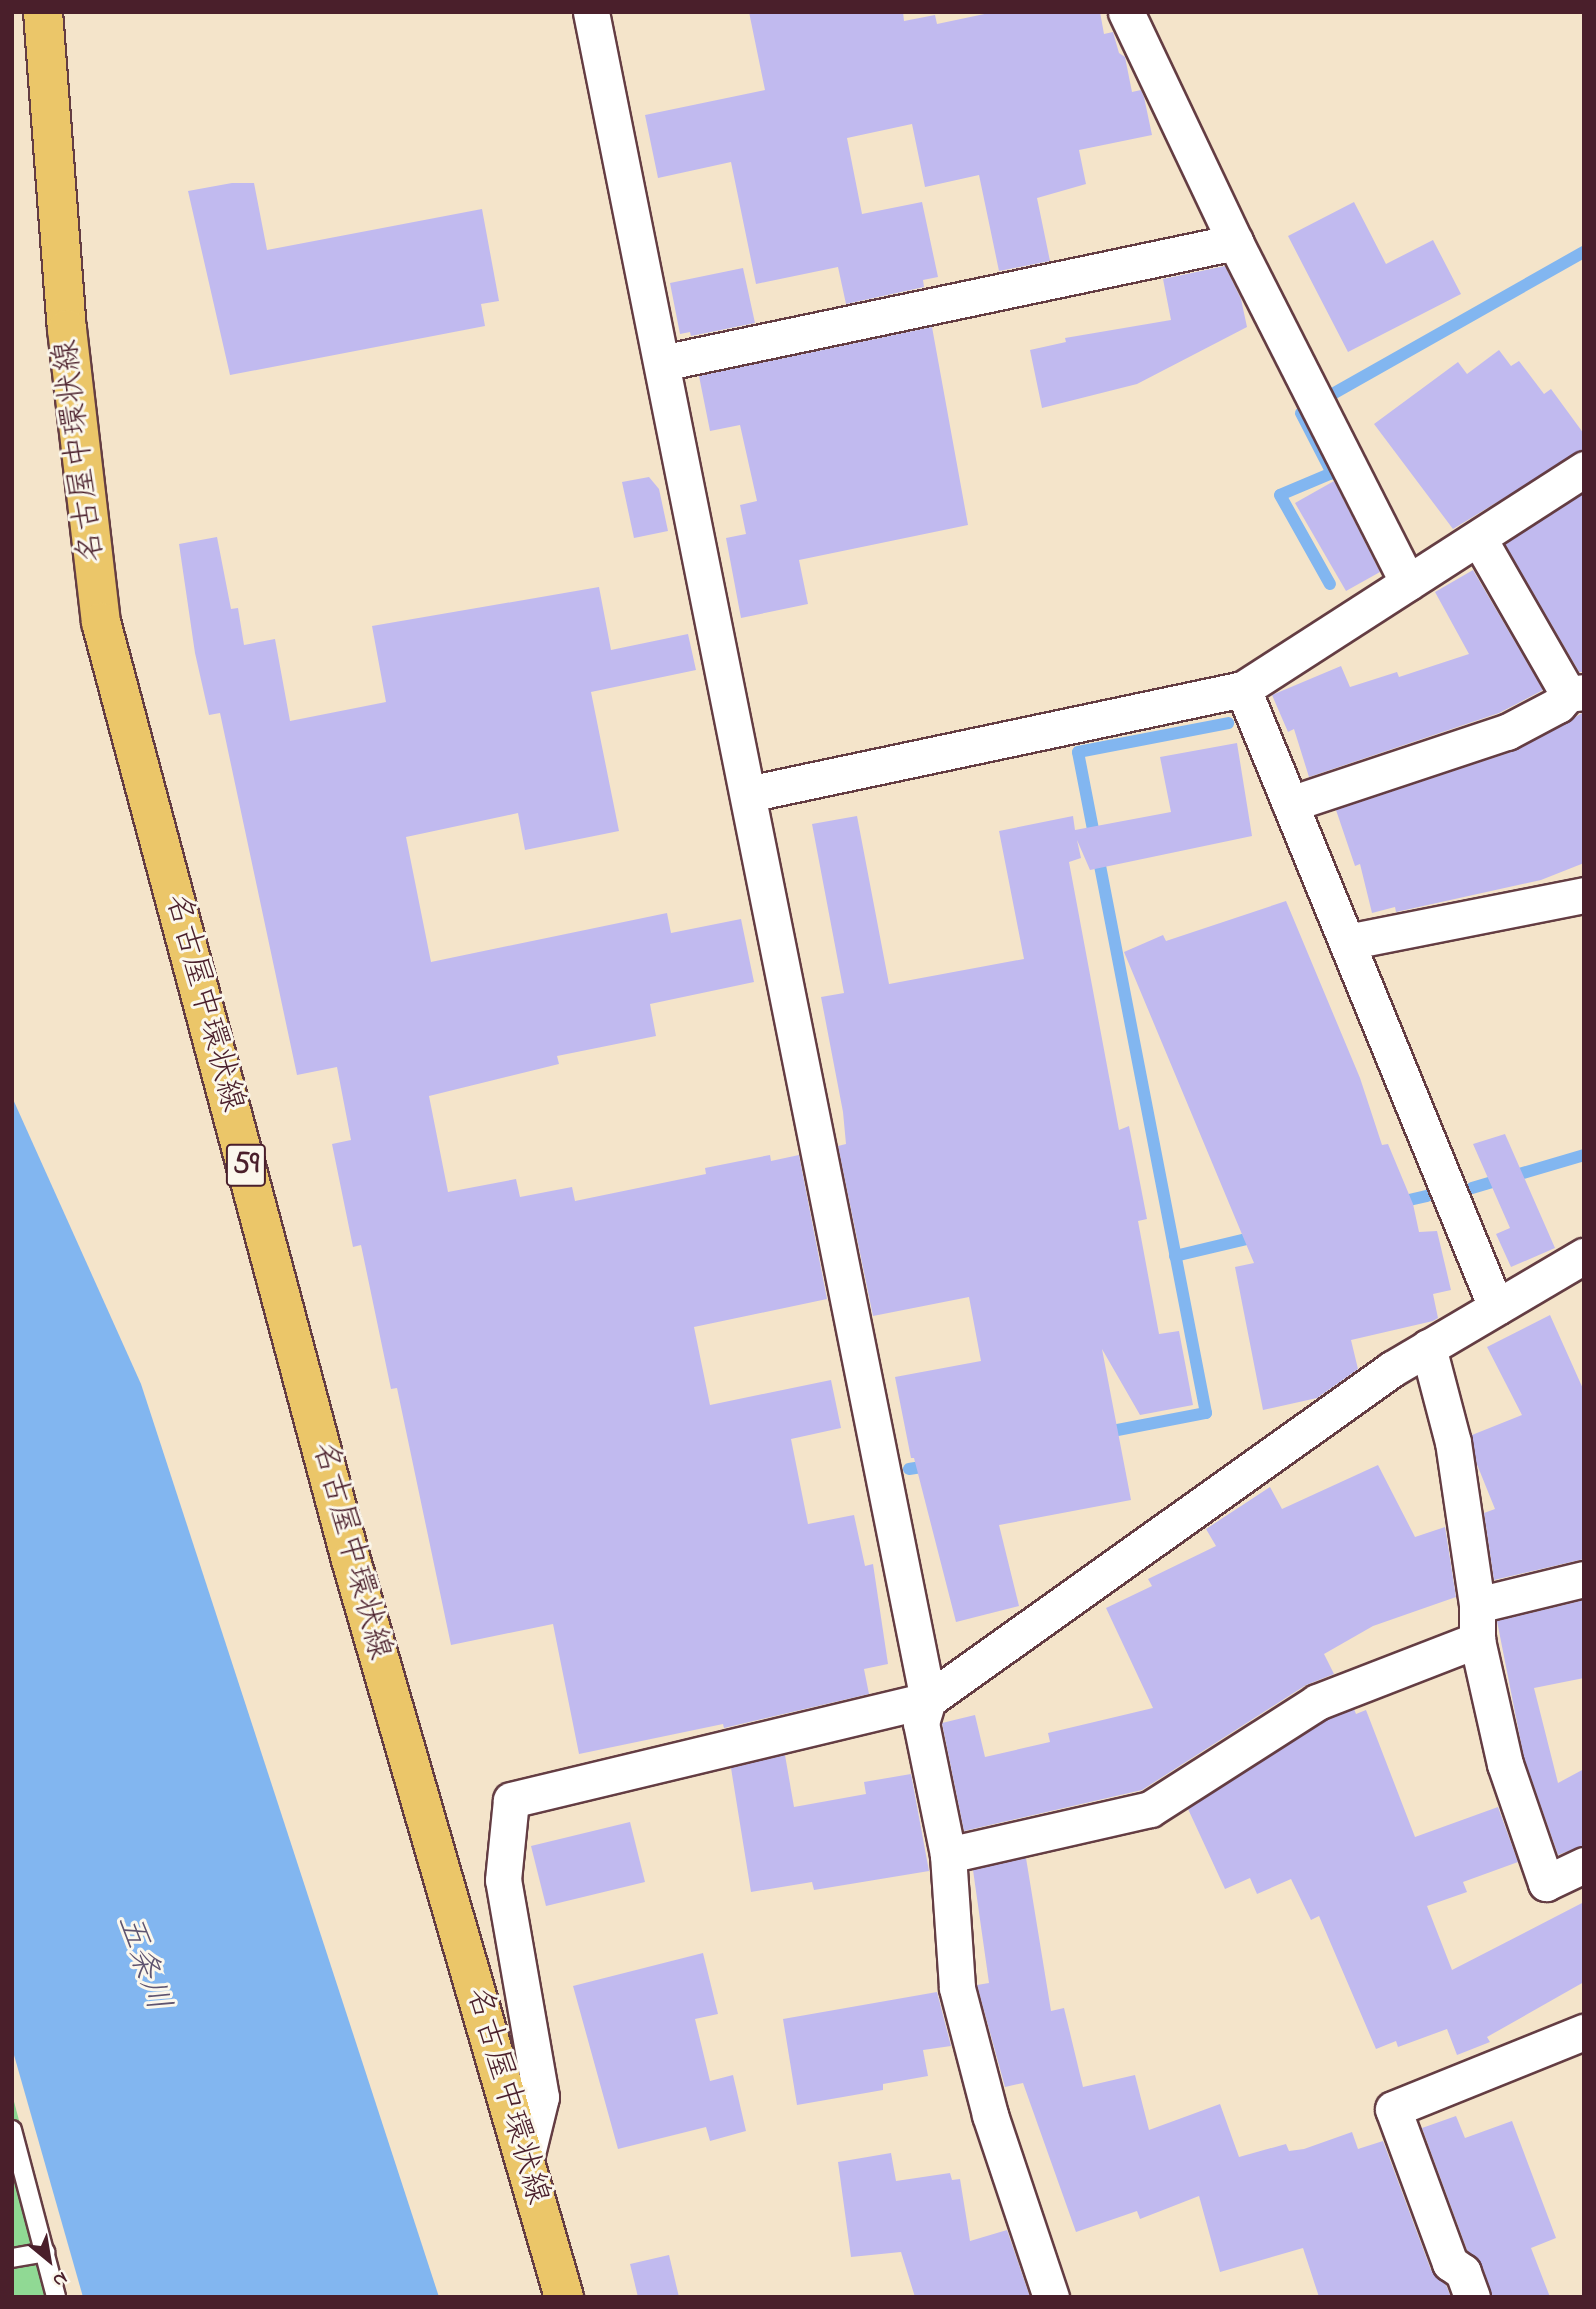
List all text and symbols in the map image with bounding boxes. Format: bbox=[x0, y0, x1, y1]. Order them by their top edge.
street label: 名古屋中環状線 bbox=[48, 337, 114, 565]
street label: 名古屋中環状線 bbox=[155, 890, 251, 1116]
road number: 59 bbox=[225, 1138, 267, 1191]
street label: 名古屋中環状線 bbox=[302, 1438, 398, 1664]
water label: 五条川 bbox=[107, 1910, 177, 2016]
street label: 名古屋中環状線 bbox=[457, 1983, 555, 2209]
north arrow bbox=[14, 2225, 84, 2295]
text: N bbox=[47, 2264, 72, 2294]

